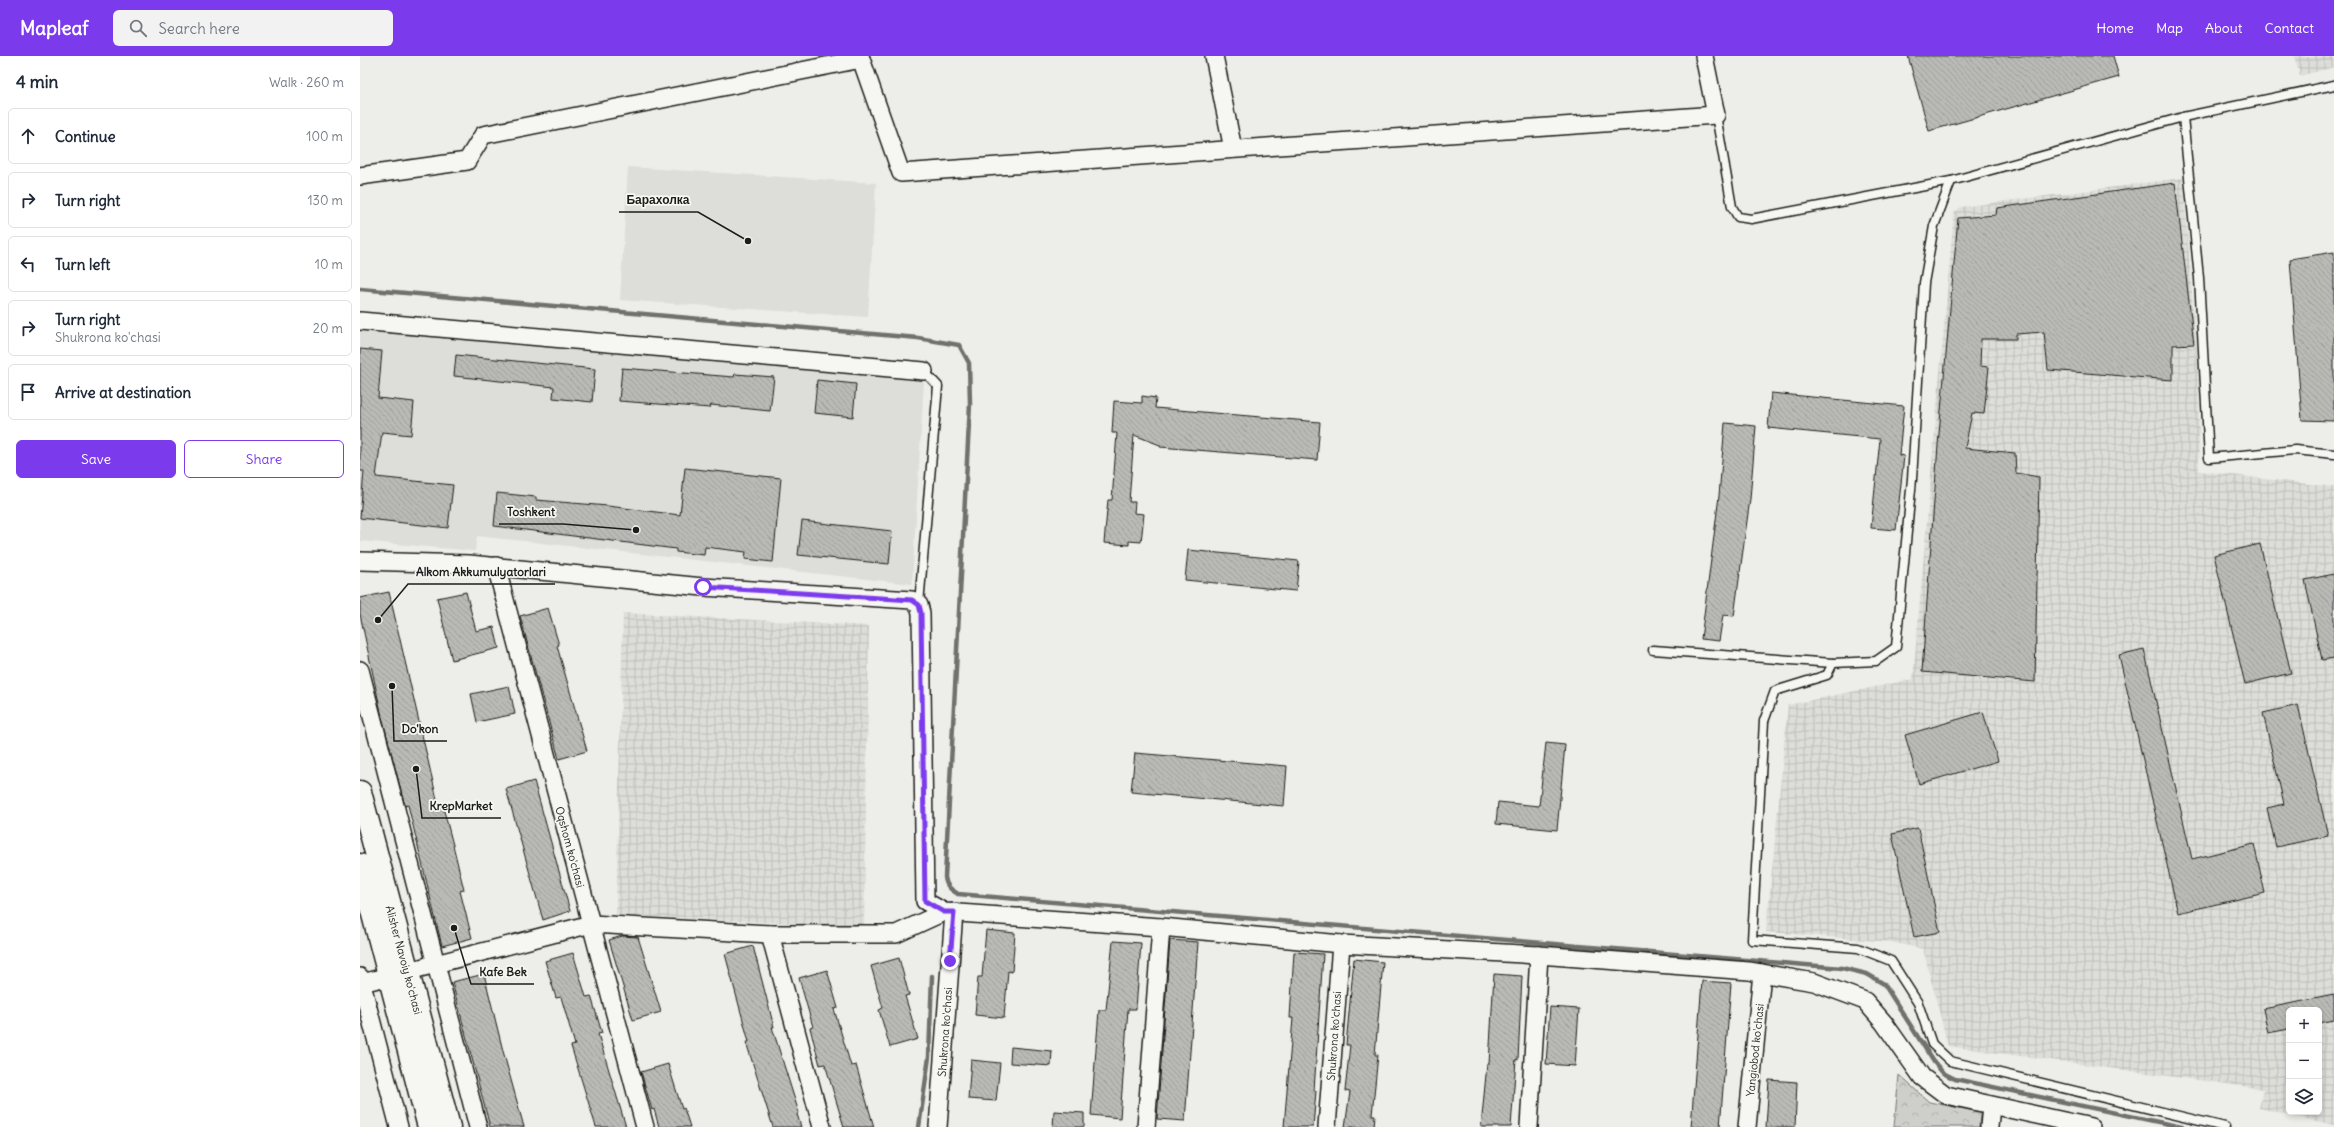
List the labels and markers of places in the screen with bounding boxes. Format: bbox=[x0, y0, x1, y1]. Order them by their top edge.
callout: Барахолка bbox=[619, 188, 698, 212]
callout: Toshkent bbox=[499, 500, 563, 524]
callout: Alkom Akkumulyatorlari bbox=[408, 560, 555, 584]
callout: Do'kon bbox=[394, 717, 447, 741]
callout: KrepMarket bbox=[422, 794, 501, 818]
callout: Kafe Bek bbox=[471, 960, 534, 984]

